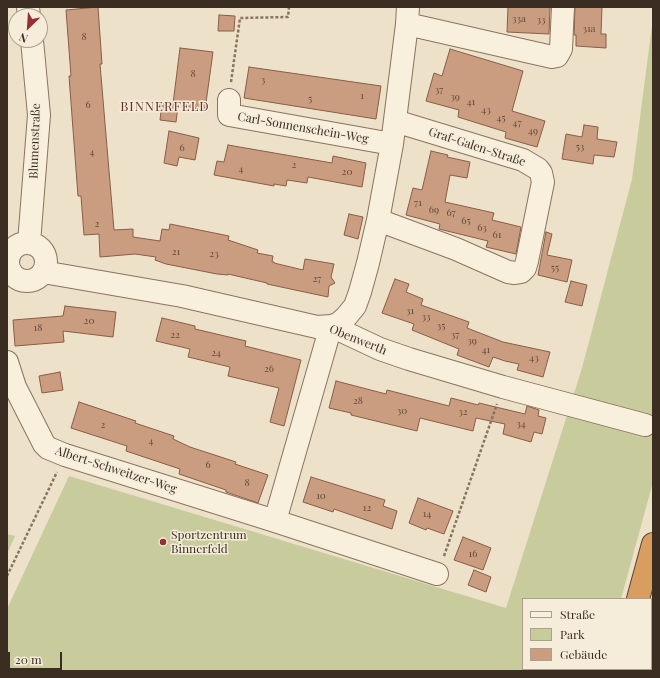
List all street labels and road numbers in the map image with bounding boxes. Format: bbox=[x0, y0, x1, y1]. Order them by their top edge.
street label: Blumenstraße bbox=[26, 103, 44, 179]
street label: Carl-Sonnenschein-Weg bbox=[236, 109, 370, 147]
street label: Graf-Galen-Straße bbox=[427, 124, 527, 170]
street label: Obenwerth bbox=[327, 322, 389, 358]
street label: Albert-Schweitzer-Weg bbox=[53, 444, 179, 496]

